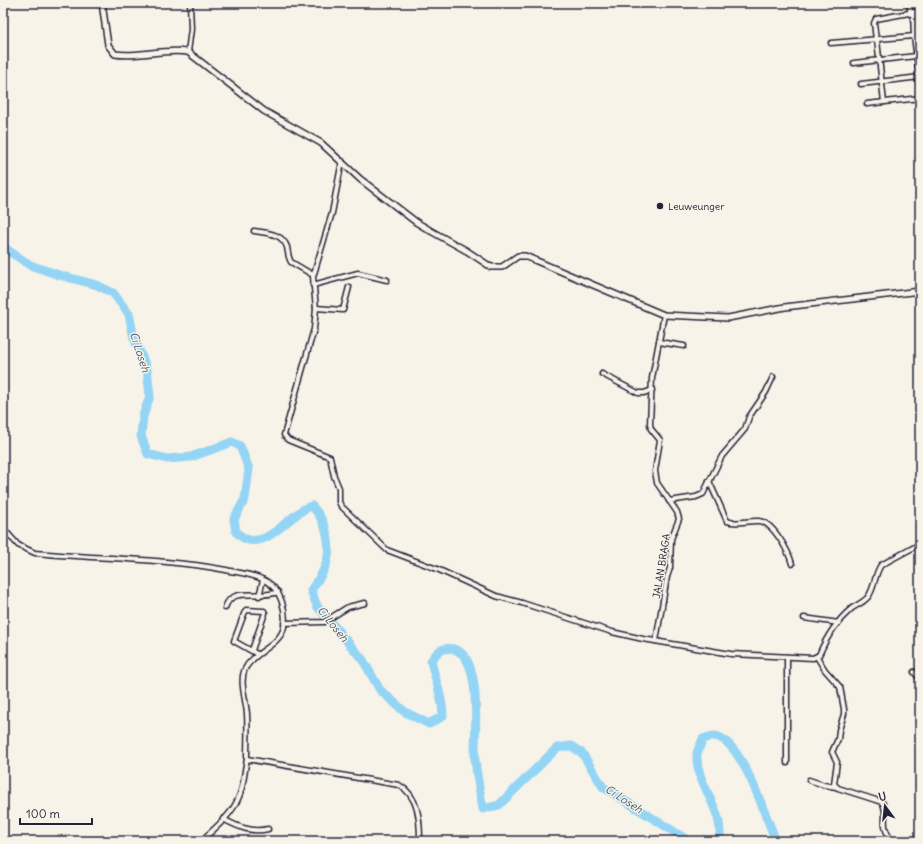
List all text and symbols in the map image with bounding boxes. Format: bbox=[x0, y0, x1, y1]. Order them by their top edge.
place label: Leuweunger bbox=[668, 200, 724, 213]
marker: Leuweunger bbox=[655, 201, 665, 211]
water label: Ci Loseh bbox=[127, 330, 153, 375]
street label: JALAN BRAGA bbox=[650, 532, 673, 600]
water label: Ci Loseh bbox=[314, 603, 352, 645]
water label: Ci Loseh bbox=[603, 782, 646, 817]
north arrow bbox=[865, 786, 905, 826]
text: U bbox=[877, 789, 888, 804]
scale bar bbox=[20, 800, 92, 826]
text: 100 m bbox=[26, 806, 60, 821]

